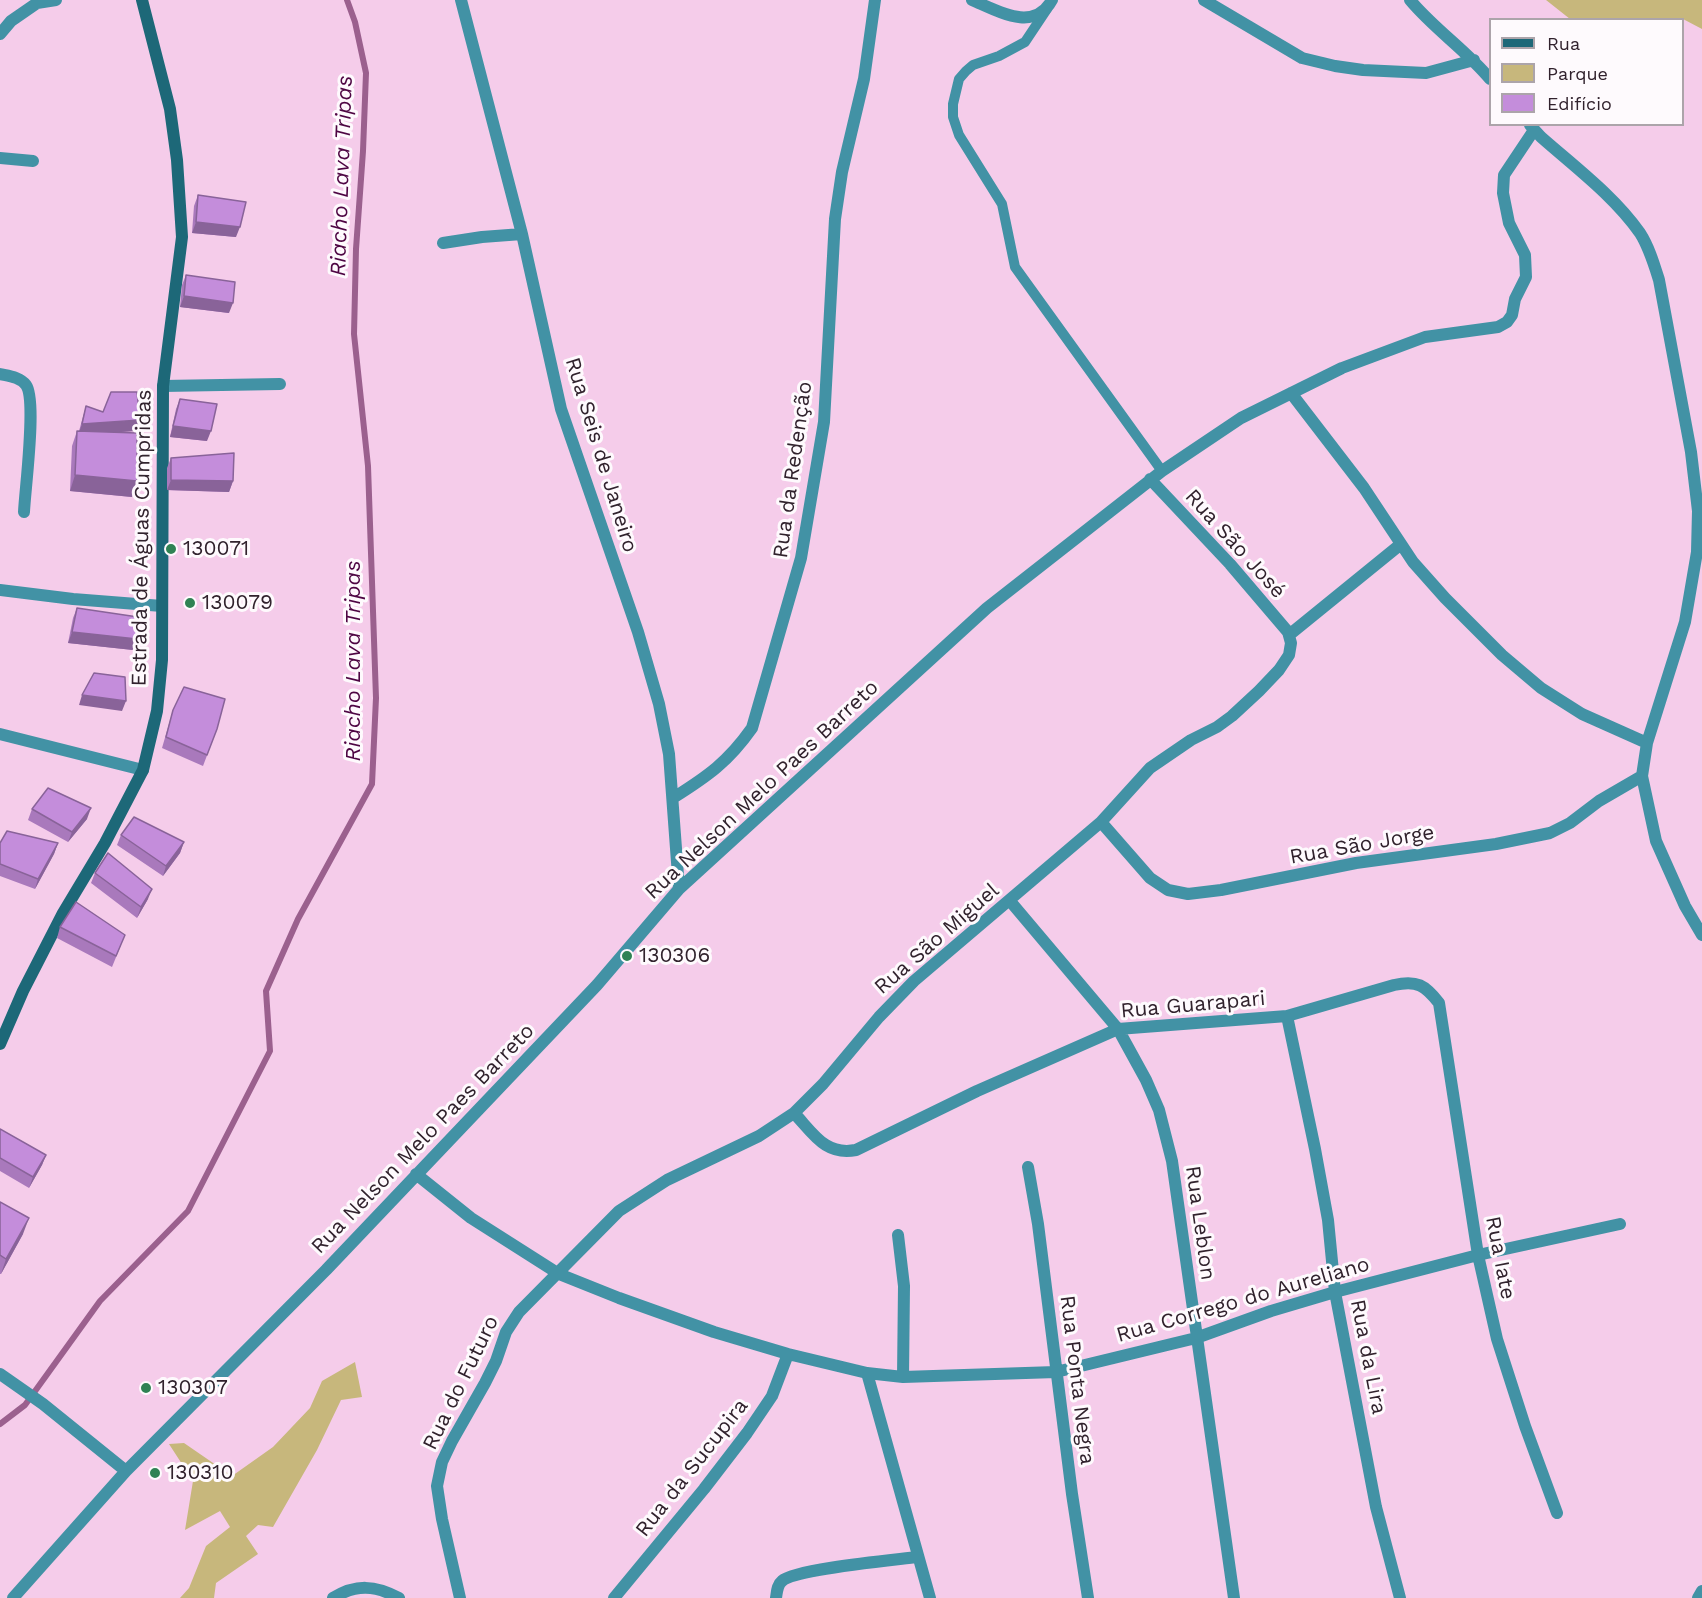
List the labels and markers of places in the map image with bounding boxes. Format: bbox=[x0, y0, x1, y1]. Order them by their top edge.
place label: 130071 bbox=[183, 536, 249, 562]
marker: 130071 bbox=[164, 542, 178, 556]
place label: 130079 bbox=[202, 590, 273, 616]
marker: 130079 bbox=[183, 596, 197, 610]
place label: 130306 bbox=[639, 943, 710, 969]
marker: 130306 bbox=[620, 949, 634, 963]
place label: 130307 bbox=[158, 1375, 228, 1401]
marker: 130307 bbox=[139, 1381, 153, 1395]
place label: 130310 bbox=[167, 1460, 234, 1486]
marker: 130310 bbox=[148, 1466, 162, 1480]

